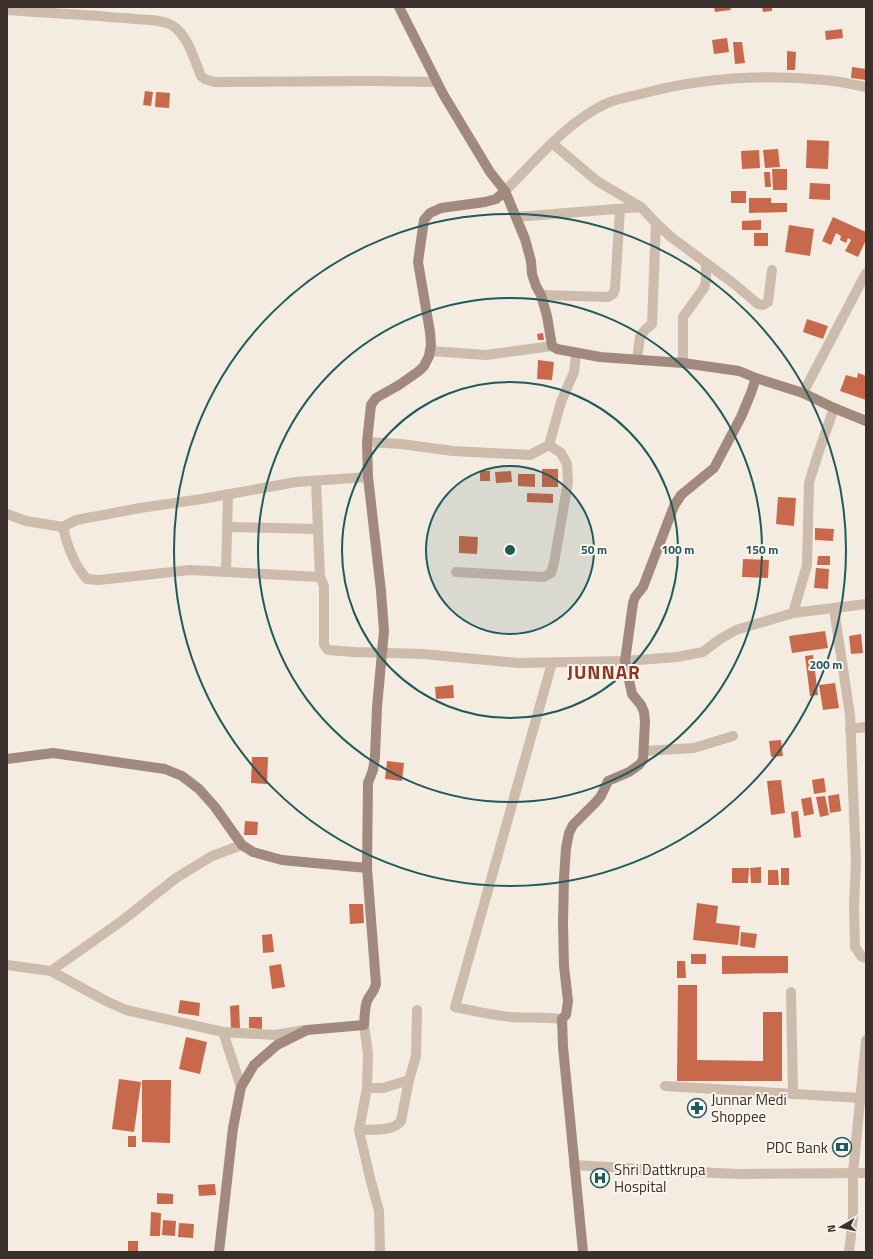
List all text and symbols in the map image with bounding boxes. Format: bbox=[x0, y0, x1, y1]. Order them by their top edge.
text: 50 m bbox=[581, 540, 607, 559]
text: 100 m bbox=[662, 540, 694, 559]
text: 150 m bbox=[746, 540, 778, 559]
centre of rings bbox=[503, 543, 517, 557]
text: 200 m bbox=[810, 655, 842, 674]
district label: JUNNAR bbox=[567, 657, 641, 686]
place label: Junnar Medi Shoppee bbox=[711, 1088, 787, 1128]
pharmacy icon: Junnar Medi Shoppee bbox=[686, 1097, 708, 1119]
place label: PDC Bank bbox=[766, 1136, 828, 1159]
bank icon: PDC Bank bbox=[831, 1136, 853, 1158]
place label: Shri Dattkrupa Hospital bbox=[614, 1158, 706, 1198]
hospital icon: Shri Dattkrupa Hospital bbox=[589, 1167, 611, 1189]
north arrow bbox=[821, 1207, 861, 1247]
text: N bbox=[823, 1224, 840, 1234]

